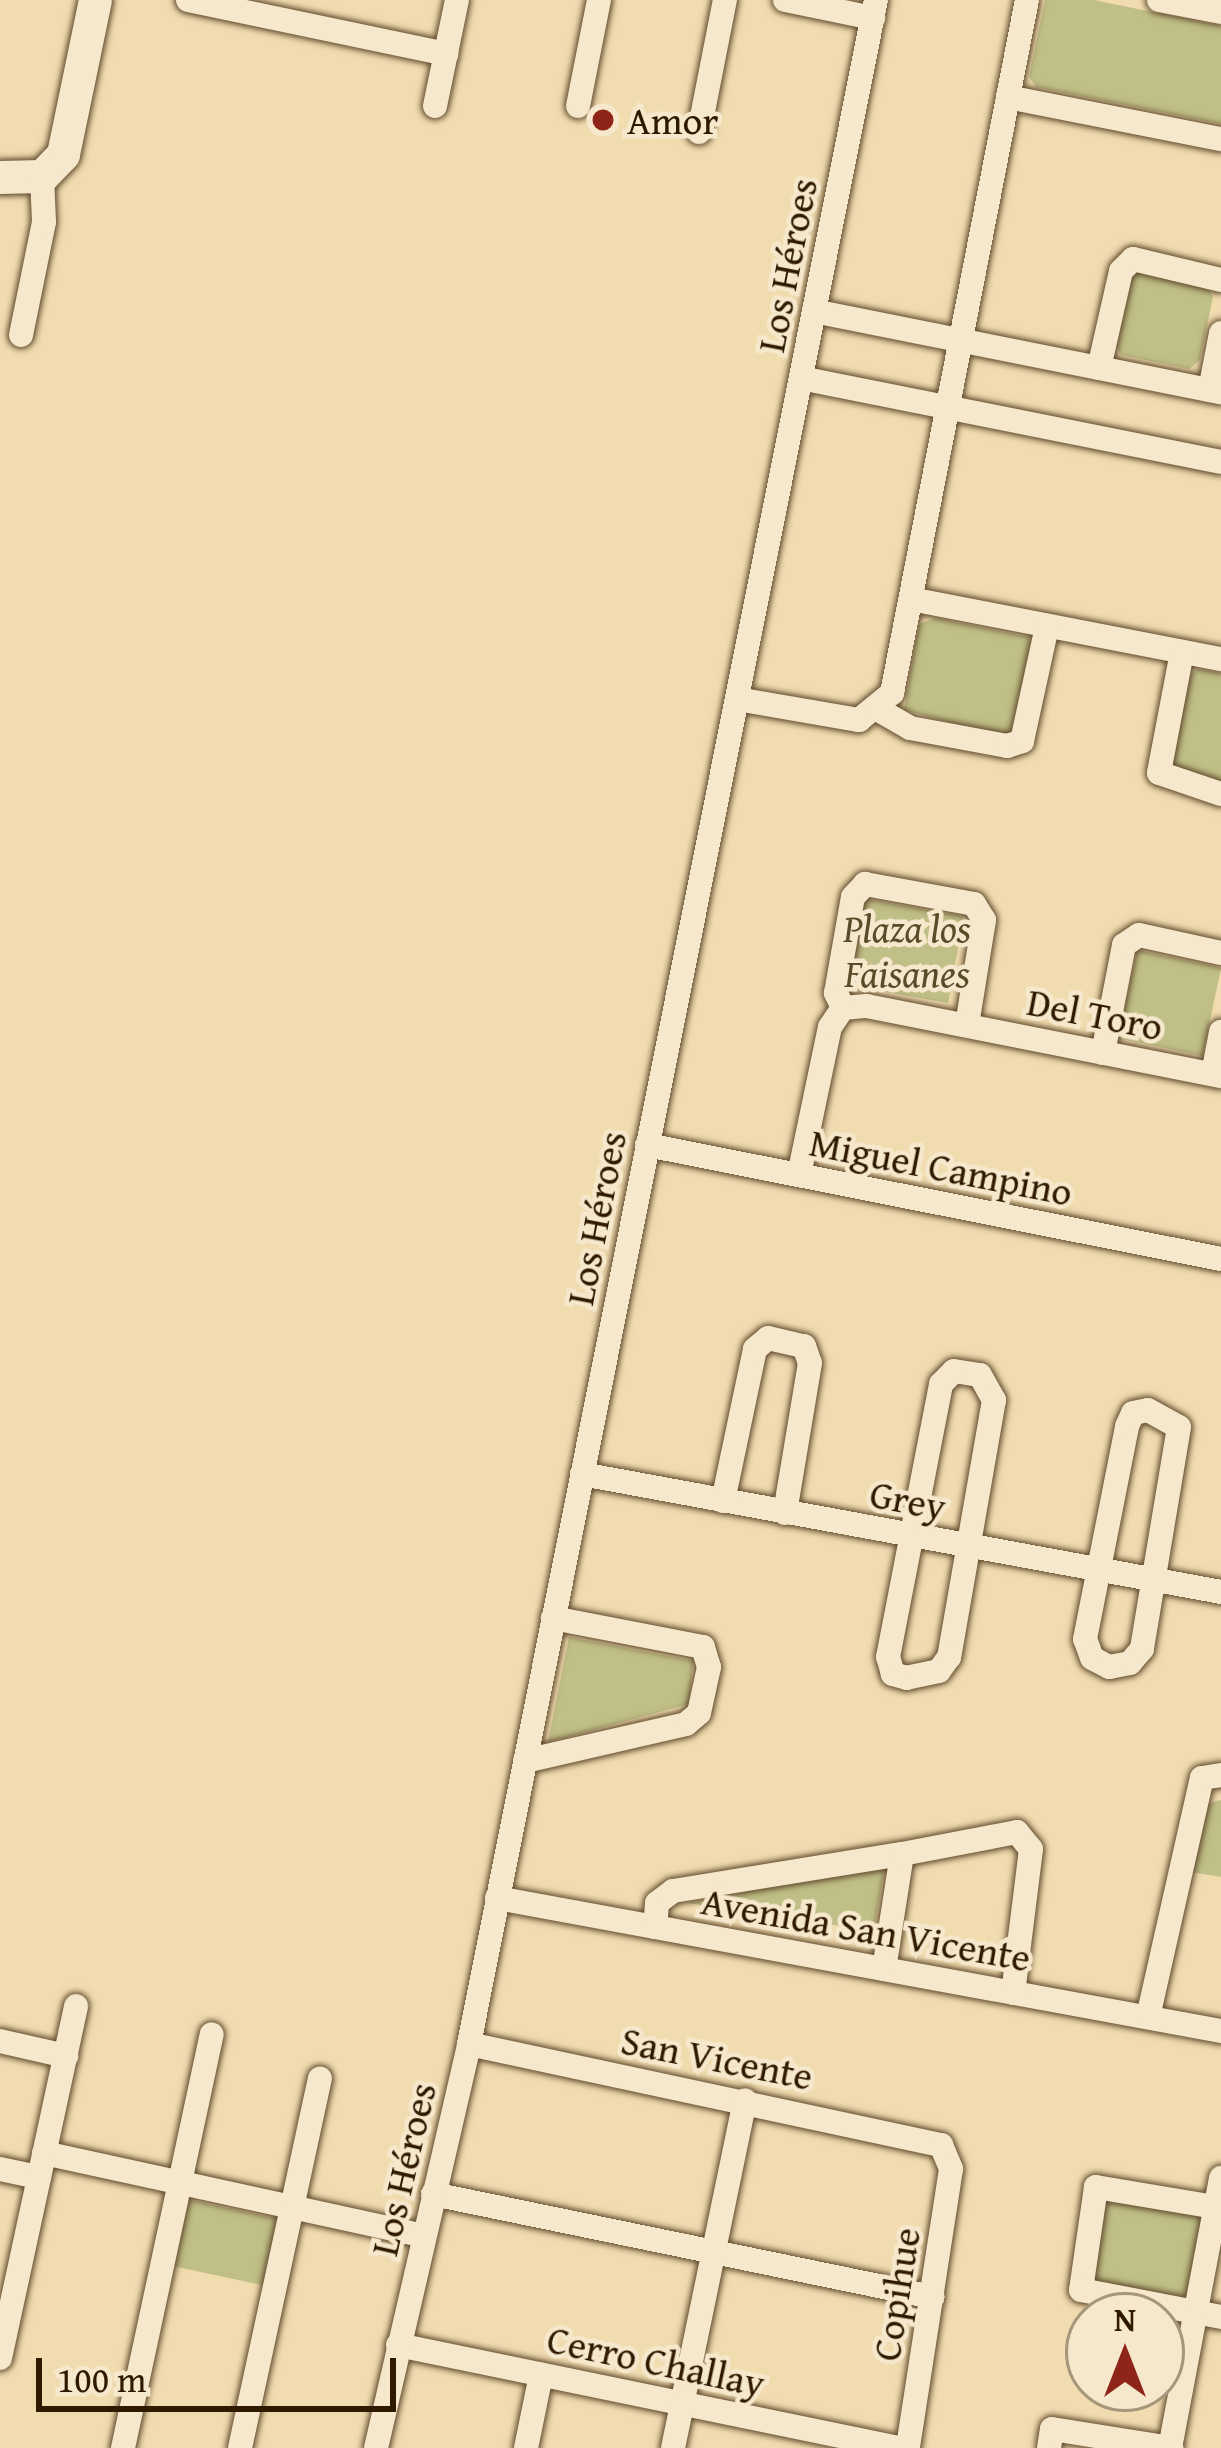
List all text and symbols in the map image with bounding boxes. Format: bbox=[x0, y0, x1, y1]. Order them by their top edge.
place label: Amor bbox=[627, 97, 718, 143]
marker: Amor bbox=[590, 107, 616, 133]
street label: Los Héroes bbox=[747, 174, 827, 356]
park label: Plaza los Faisanes bbox=[843, 906, 971, 997]
street label: Del Toro bbox=[1023, 978, 1167, 1050]
street label: Miguel Campino bbox=[806, 1119, 1076, 1215]
street label: Los Héroes bbox=[556, 1127, 636, 1309]
street label: Grey bbox=[866, 1470, 950, 1530]
street label: Avenida San Vicente bbox=[698, 1877, 1034, 1981]
street label: San Vicente bbox=[617, 2017, 817, 2099]
street label: Los Héroes bbox=[360, 2078, 446, 2260]
street label: Copihue bbox=[862, 2224, 930, 2364]
north arrow bbox=[1065, 2292, 1185, 2412]
text: N bbox=[1114, 2295, 1136, 2343]
street label: Cerro Challay bbox=[543, 2315, 769, 2407]
scale bar bbox=[42, 2334, 402, 2408]
text: 100 m bbox=[57, 2352, 146, 2405]

